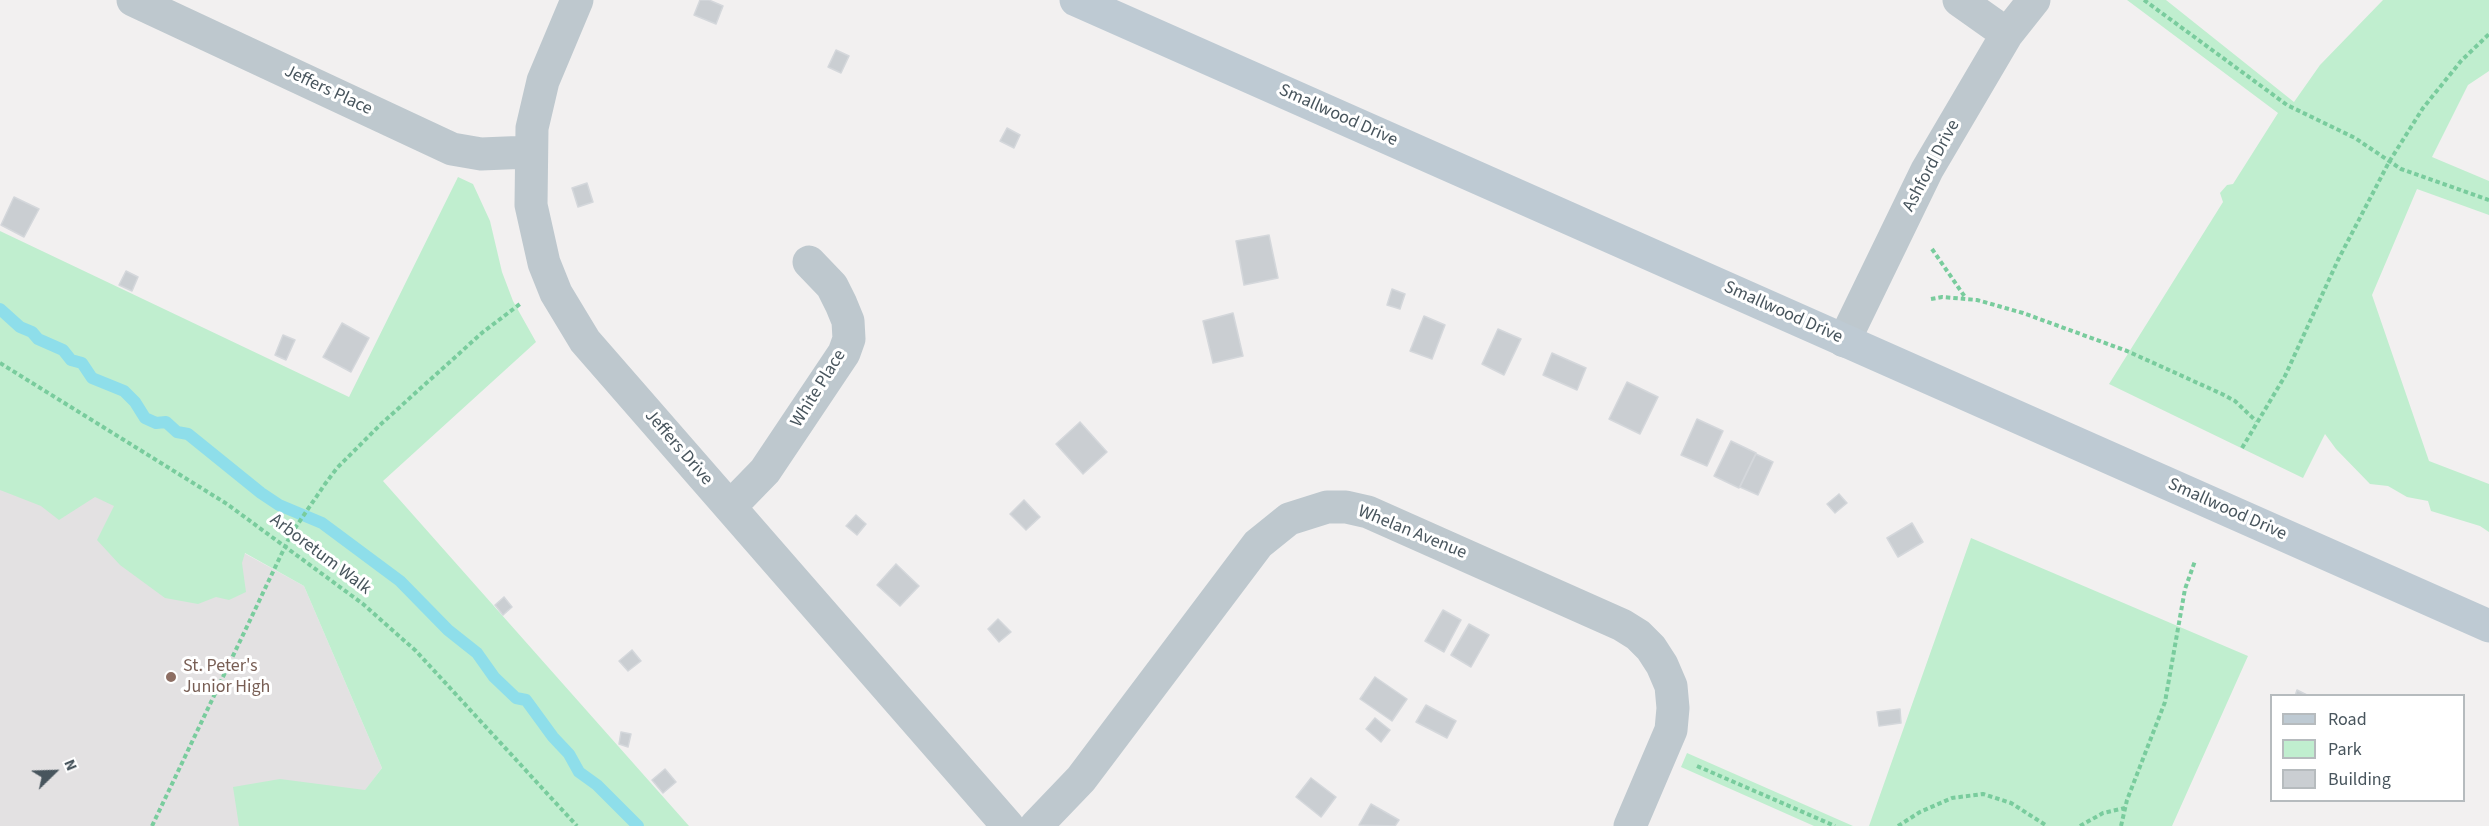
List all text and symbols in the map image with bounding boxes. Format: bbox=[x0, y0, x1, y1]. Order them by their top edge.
street label: Jeffers Place bbox=[281, 61, 375, 121]
street label: Smallwood Drive bbox=[1275, 80, 1401, 152]
street label: Ashford Drive bbox=[1899, 116, 1965, 216]
street label: Smallwood Drive bbox=[1720, 277, 1846, 349]
street label: White Place bbox=[787, 346, 851, 432]
street label: Jeffers Drive bbox=[639, 406, 717, 490]
street label: Smallwood Drive bbox=[2164, 474, 2290, 546]
street label: Whelan Avenue bbox=[1354, 501, 1470, 565]
street label: Arboretum Walk bbox=[265, 510, 375, 600]
place label: St. Peter's Junior High bbox=[183, 656, 270, 698]
marker: St. Peter's Junior High bbox=[164, 670, 178, 684]
legend bbox=[2270, 694, 2465, 802]
text: Road bbox=[2328, 707, 2367, 732]
text: Park bbox=[2328, 737, 2362, 762]
north arrow bbox=[24, 742, 84, 802]
text: N bbox=[58, 756, 83, 774]
text: Building bbox=[2328, 767, 2391, 792]

